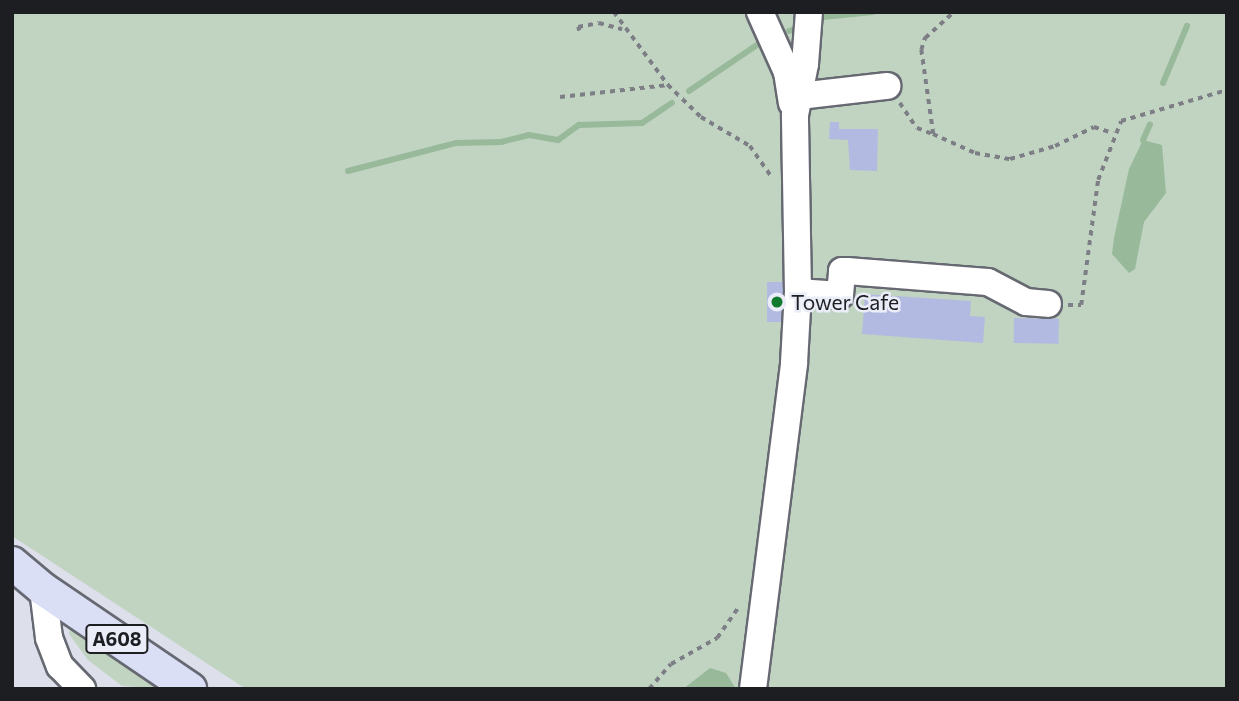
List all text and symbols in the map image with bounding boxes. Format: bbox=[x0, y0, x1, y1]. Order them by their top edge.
place label: Tower Cafe bbox=[791, 289, 899, 315]
marker: Tower Cafe bbox=[769, 294, 785, 310]
road number: A608 bbox=[84, 624, 150, 654]

